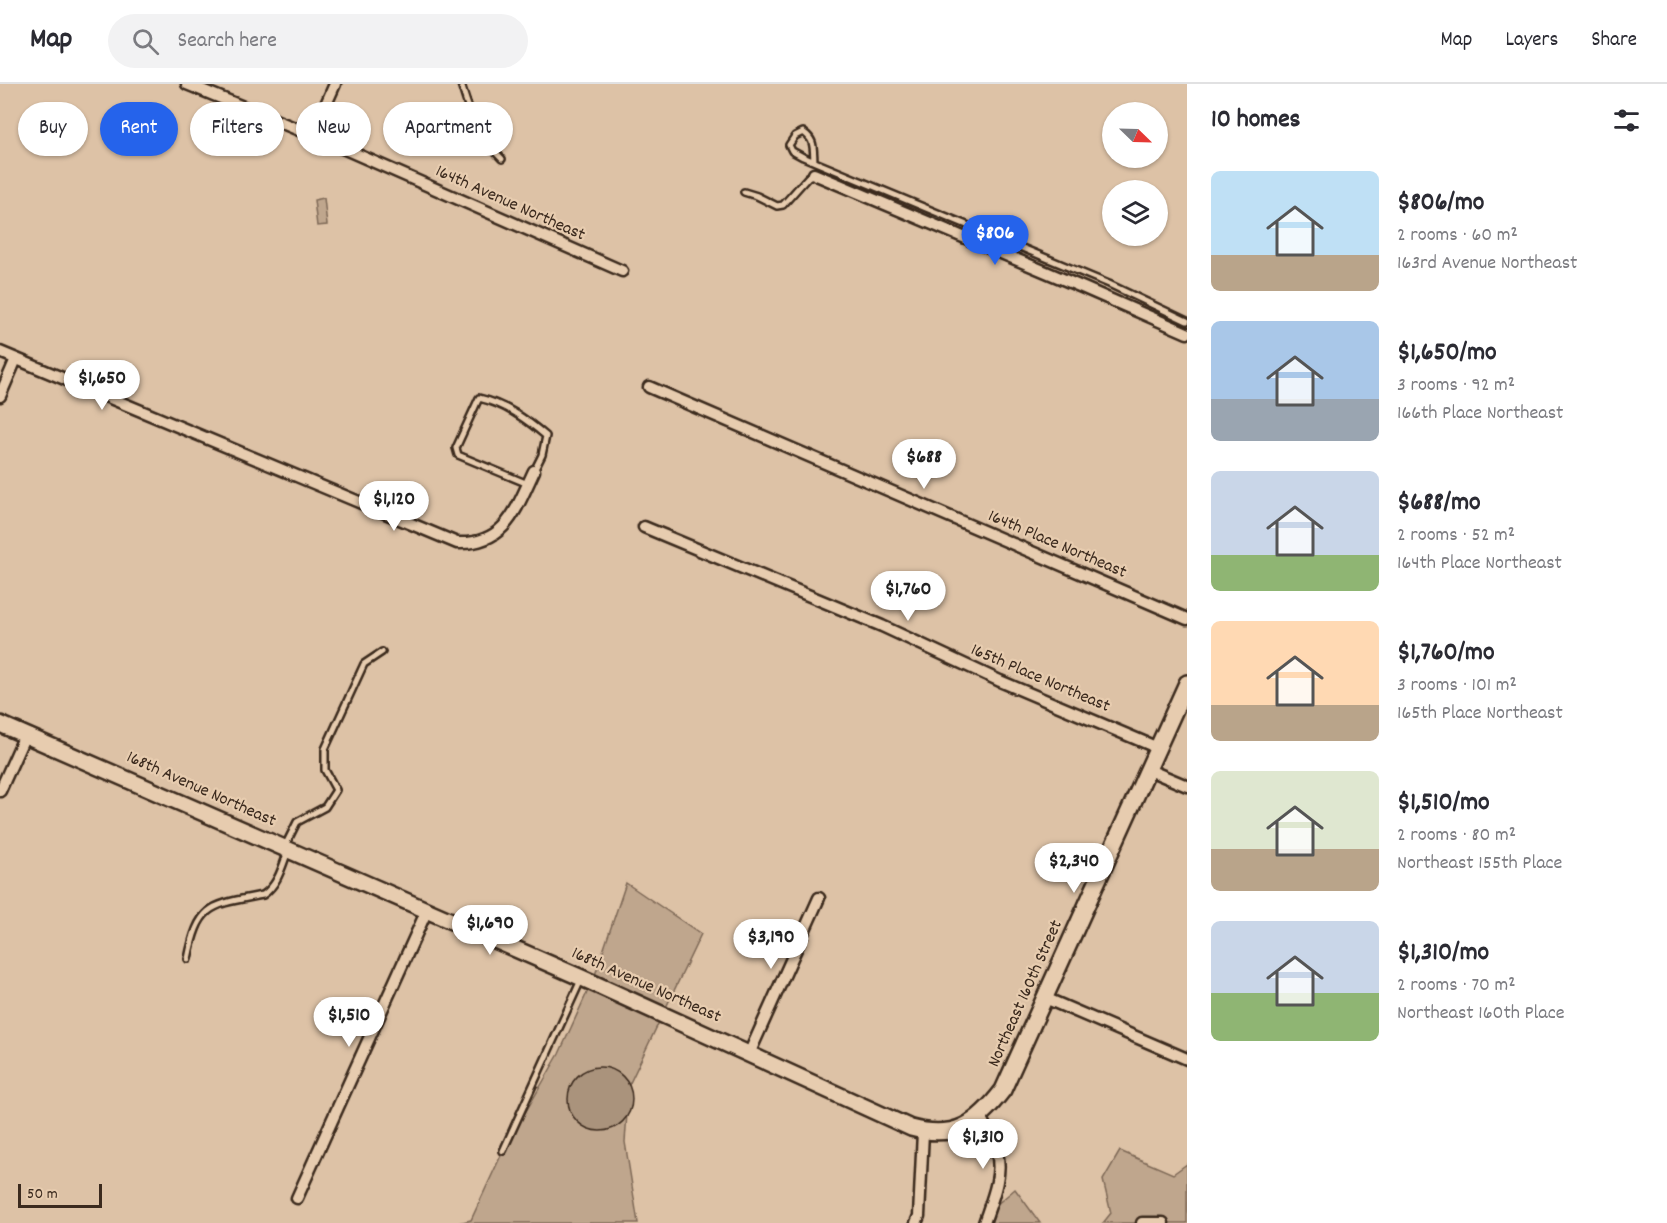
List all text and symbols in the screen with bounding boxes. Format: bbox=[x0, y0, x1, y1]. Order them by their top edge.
search box bbox=[108, 14, 528, 68]
text: Map bbox=[30, 21, 72, 61]
icon: search bbox=[129, 25, 162, 58]
text: Search here bbox=[177, 26, 277, 57]
text: Map bbox=[1441, 26, 1472, 56]
text: Layers bbox=[1505, 26, 1558, 56]
text: Share bbox=[1591, 26, 1637, 56]
chip: Buy bbox=[18, 102, 88, 156]
chip: Rent bbox=[100, 102, 178, 156]
chip: Filters bbox=[190, 102, 284, 156]
chip: New bbox=[296, 102, 371, 156]
chip: Apartment bbox=[383, 102, 513, 156]
north arrow bbox=[1102, 102, 1168, 168]
map controls bbox=[1102, 102, 1168, 246]
text: 10 homes bbox=[1211, 102, 1301, 139]
icon: filters bbox=[1610, 104, 1643, 137]
street label: 164th Avenue Northeast bbox=[431, 160, 589, 248]
button: layers bbox=[1102, 180, 1168, 246]
text: $806/mo bbox=[1397, 185, 1484, 222]
icon: home bbox=[1259, 195, 1331, 267]
pin: $806 bbox=[959, 215, 1031, 266]
text: $806 bbox=[976, 220, 1014, 248]
text: 2 rooms · 60 m² bbox=[1397, 222, 1518, 250]
text: 163rd Avenue Northeast bbox=[1397, 250, 1577, 278]
text: $1,650/mo bbox=[1397, 335, 1497, 372]
icon: home bbox=[1259, 345, 1331, 417]
pin: $1,650 bbox=[53, 360, 151, 411]
text: $1,650 bbox=[78, 365, 126, 393]
text: 3 rooms · 92 m² bbox=[1397, 372, 1515, 400]
text: 166th Place Northeast bbox=[1397, 400, 1563, 428]
pin: $688 bbox=[888, 439, 960, 490]
text: $688 bbox=[906, 444, 942, 472]
pin: $1,120 bbox=[345, 481, 443, 532]
text: $688/mo bbox=[1397, 485, 1481, 522]
text: $1,120 bbox=[373, 486, 415, 514]
icon: home bbox=[1259, 495, 1331, 567]
street label: 164th Place Northeast bbox=[984, 504, 1131, 586]
text: 2 rooms · 52 m² bbox=[1397, 522, 1515, 550]
text: 164th Place Northeast bbox=[1397, 550, 1562, 578]
pin: $1,760 bbox=[859, 571, 957, 622]
text: $1,760 bbox=[885, 576, 931, 604]
text: $1,760/mo bbox=[1397, 635, 1495, 672]
street label: 165th Place Northeast bbox=[966, 638, 1114, 720]
icon: home bbox=[1259, 645, 1331, 717]
text: 3 rooms · 101 m² bbox=[1397, 672, 1517, 700]
text: 165th Place Northeast bbox=[1397, 700, 1563, 728]
street label: 168th Avenue Northeast bbox=[122, 746, 280, 834]
text: $1,510/mo bbox=[1397, 785, 1490, 822]
icon: home bbox=[1259, 795, 1331, 867]
text: 2 rooms · 80 m² bbox=[1397, 822, 1516, 850]
pin: $2,340 bbox=[1025, 843, 1123, 894]
text: $2,340 bbox=[1049, 848, 1099, 876]
text: Northeast 155th Place bbox=[1397, 850, 1562, 878]
pin: $1,690 bbox=[441, 905, 539, 956]
text: $1,690 bbox=[466, 910, 514, 938]
street label: Northeast 160th Street bbox=[982, 916, 1070, 1071]
pin: $3,190 bbox=[722, 919, 820, 970]
text: $3,190 bbox=[747, 924, 795, 952]
text: $1,310/mo bbox=[1397, 935, 1489, 972]
street label: 168th Avenue Northeast bbox=[567, 942, 725, 1030]
icon: home bbox=[1259, 945, 1331, 1017]
text: 2 rooms · 70 m² bbox=[1397, 972, 1516, 1000]
pin: $1,510 bbox=[300, 997, 398, 1048]
text: Northeast 160th Place bbox=[1397, 1000, 1565, 1028]
text: $1,510 bbox=[328, 1002, 370, 1030]
pin: $1,310 bbox=[934, 1119, 1032, 1170]
text: $1,310 bbox=[962, 1124, 1004, 1152]
scale bar bbox=[18, 1181, 102, 1208]
text: 50 m bbox=[27, 1183, 58, 1206]

